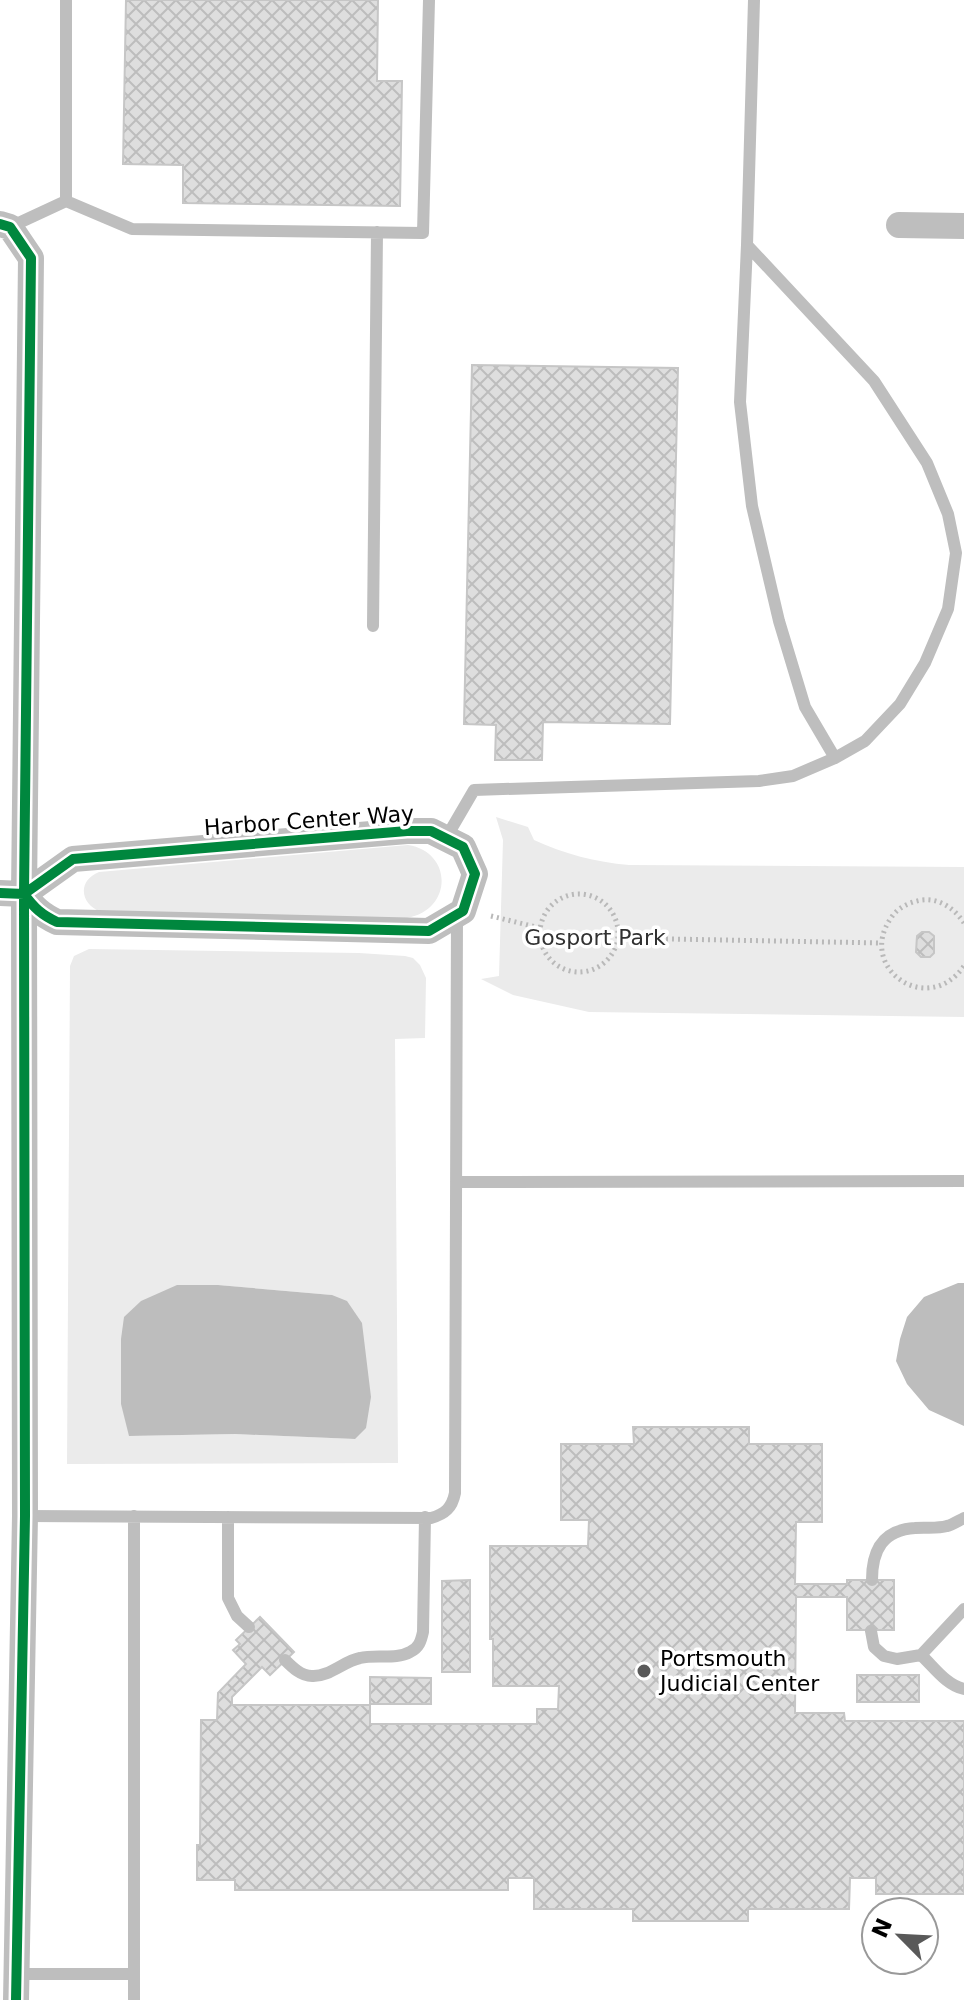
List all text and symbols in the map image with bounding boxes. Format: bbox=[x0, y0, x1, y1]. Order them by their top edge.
street label: Harbor Center Way bbox=[203, 801, 415, 840]
park label: Gosport Park bbox=[524, 925, 666, 950]
place label: Portsmouth Judicial Center bbox=[658, 1646, 820, 1696]
marker: Portsmouth Judicial Center bbox=[635, 1662, 653, 1680]
north arrow bbox=[860, 1896, 940, 1976]
text: N bbox=[867, 1915, 897, 1942]

